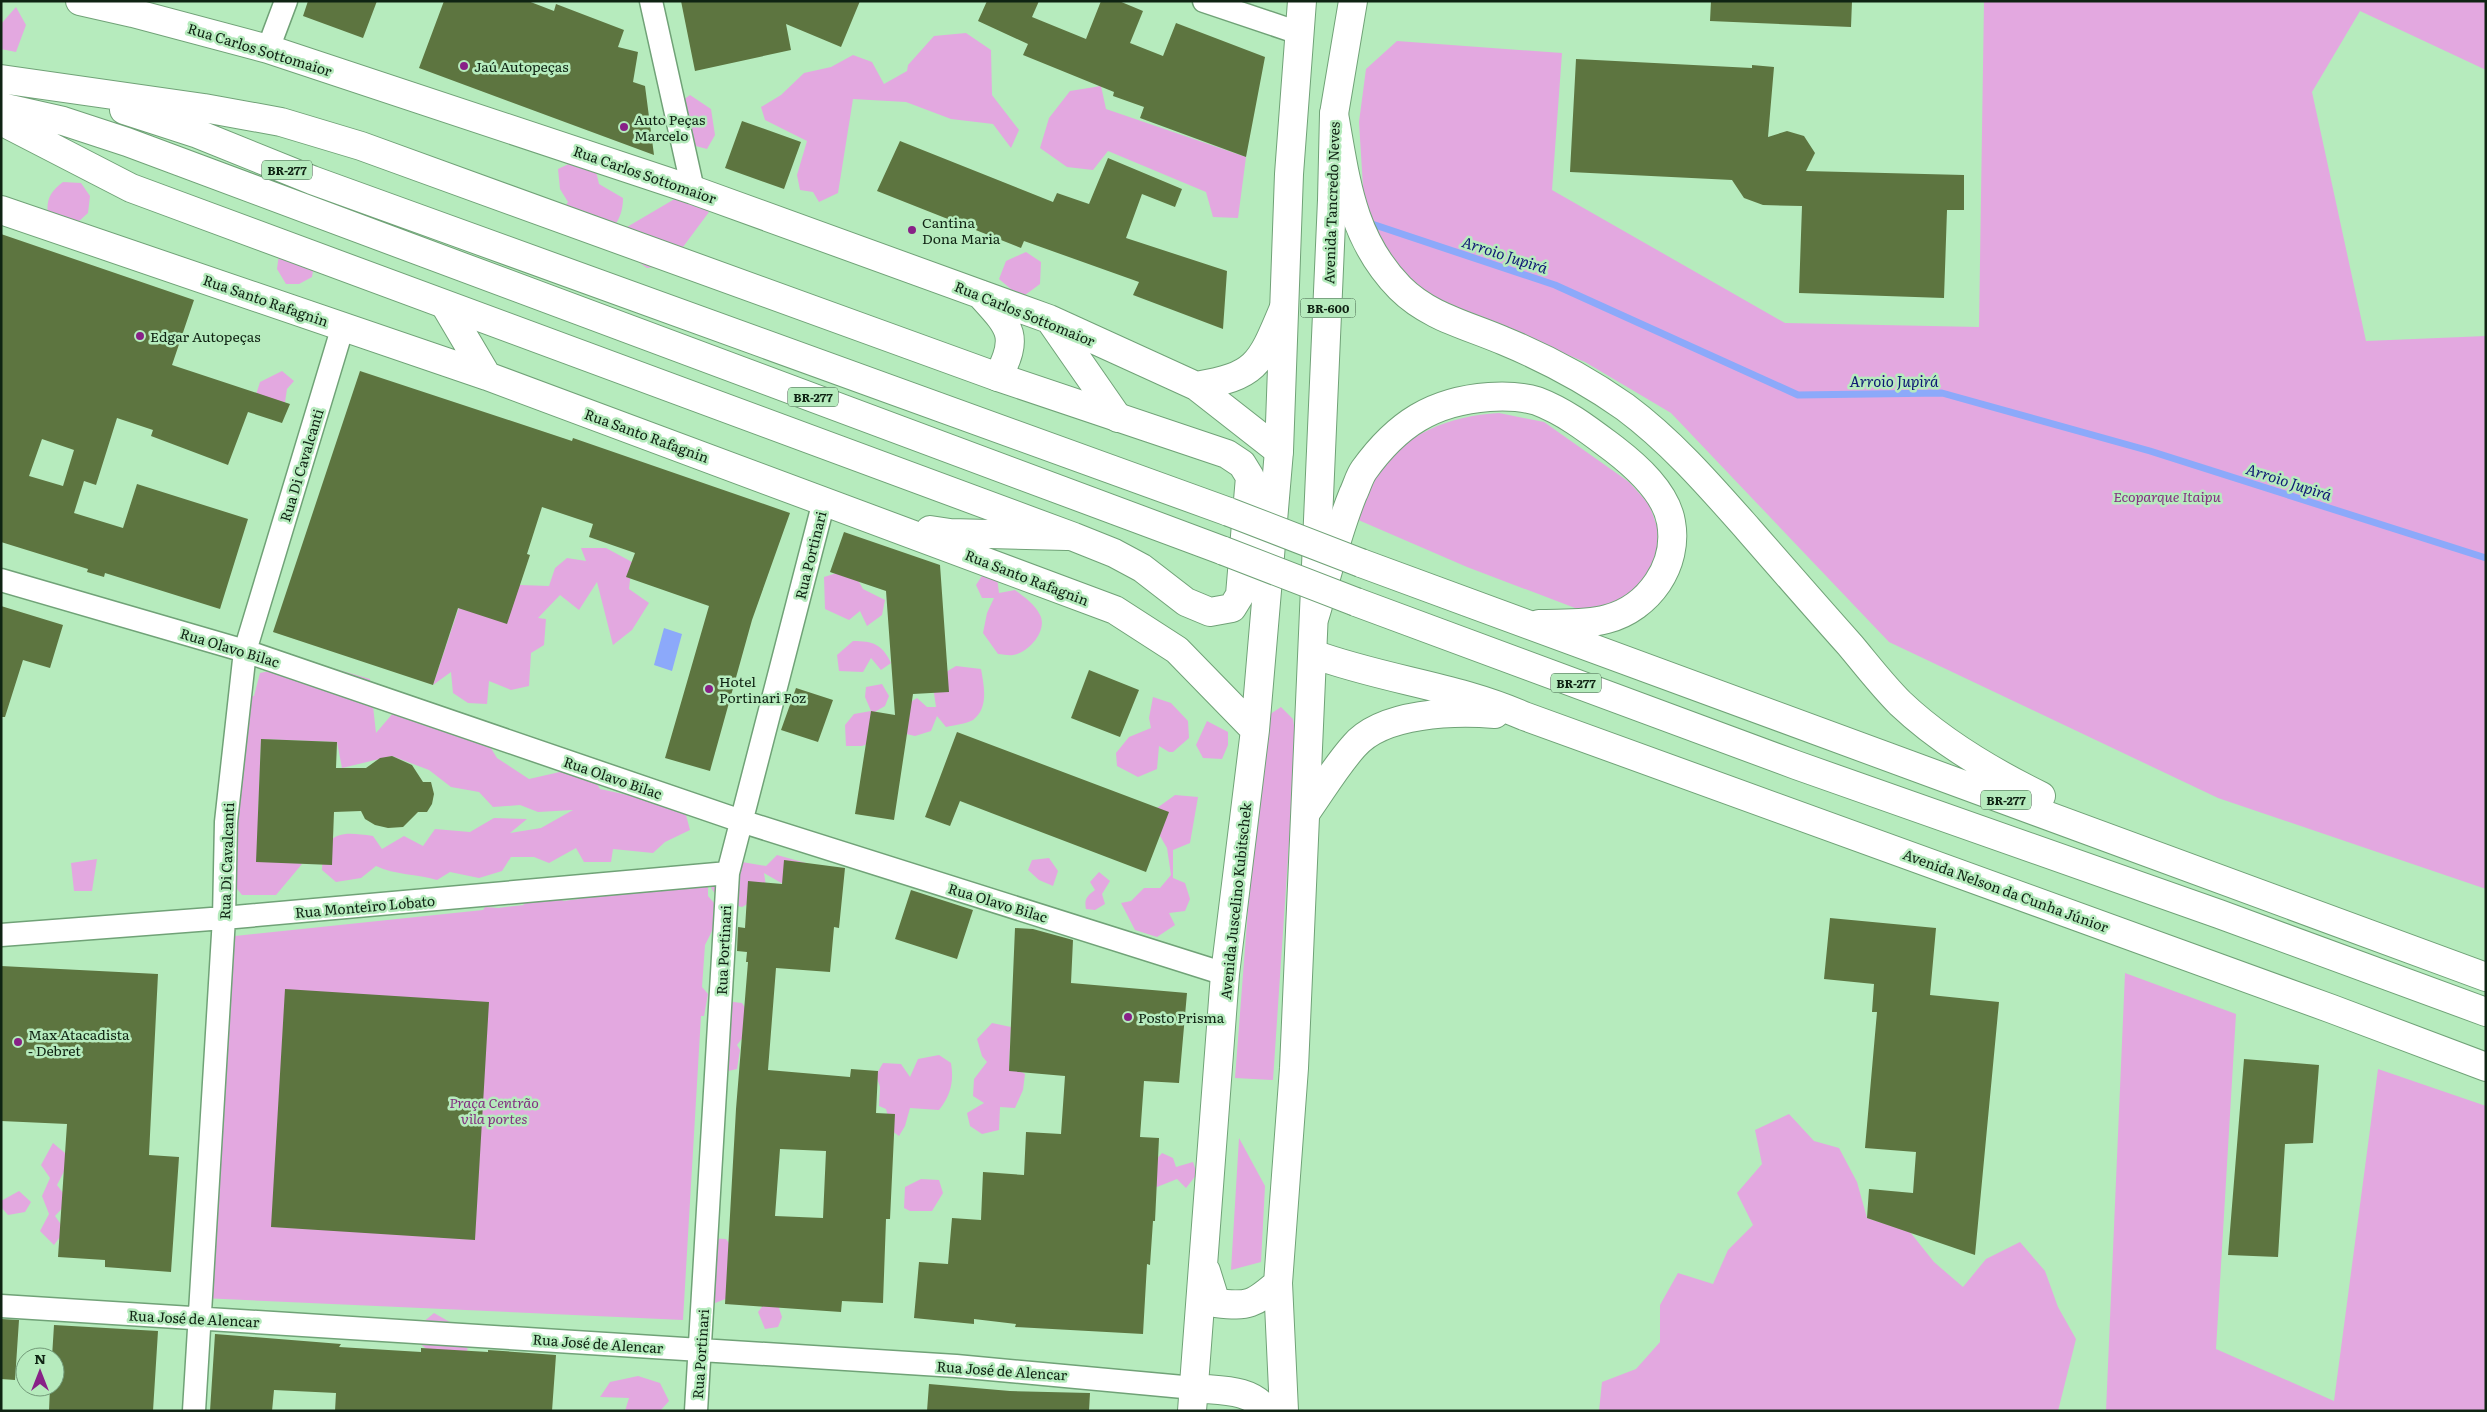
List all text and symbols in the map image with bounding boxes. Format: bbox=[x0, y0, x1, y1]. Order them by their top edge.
street label: Rua Carlos Sottomaior bbox=[185, 18, 335, 81]
place label: Jaú Autopeças bbox=[474, 56, 569, 76]
marker: Jaú Autopeças bbox=[458, 60, 470, 72]
place label: Auto Peças Marcelo bbox=[634, 109, 705, 145]
marker: Auto Peças Marcelo bbox=[618, 121, 630, 133]
street label: Avenida Tancredo Neves bbox=[1318, 121, 1344, 285]
street label: Rua Carlos Sottomaior bbox=[571, 140, 719, 208]
road number: BR-277 bbox=[262, 160, 312, 180]
place label: Cantina Dona Maria bbox=[922, 212, 1001, 248]
marker: Cantina Dona Maria bbox=[906, 224, 918, 236]
water label: Arroio Jupirá bbox=[1459, 229, 1551, 279]
street label: Rua Santo Rafagnin bbox=[201, 269, 331, 331]
street label: Rua Carlos Sottomaior bbox=[952, 276, 1099, 350]
road number: BR-600 bbox=[1300, 298, 1356, 318]
place label: Edgar Autopeças bbox=[150, 326, 260, 346]
marker: Edgar Autopeças bbox=[134, 330, 146, 342]
water label: Arroio Jupirá bbox=[1850, 369, 1939, 392]
road number: BR-277 bbox=[788, 388, 838, 407]
street label: Rua Santo Rafagnin bbox=[582, 403, 712, 467]
street label: Rua Di Cavalcanti bbox=[274, 406, 328, 524]
water label: Arroio Jupirá bbox=[2243, 456, 2335, 506]
park label: Ecoparque Itaipu bbox=[2113, 486, 2222, 506]
street label: Rua Portinari bbox=[789, 509, 831, 601]
street label: Rua Santo Rafagnin bbox=[962, 544, 1092, 610]
street label: Rua Olavo Bilac bbox=[178, 622, 282, 672]
place label: Hotel Portinari Foz bbox=[719, 671, 806, 707]
road number: BR-277 bbox=[1551, 674, 1601, 692]
marker: Hotel Portinari Foz bbox=[703, 683, 715, 695]
street label: Rua Olavo Bilac bbox=[561, 751, 665, 803]
road number: BR-277 bbox=[1981, 790, 2031, 810]
street label: Avenida Juscelino Kubitschek bbox=[1215, 801, 1255, 1000]
street label: Rua Di Cavalcanti bbox=[214, 802, 238, 920]
street label: Avenida Nelson da Cunha Júnior bbox=[1900, 843, 2112, 937]
street label: Rua Olavo Bilac bbox=[946, 877, 1050, 927]
street label: Rua Monteiro Lobato bbox=[294, 890, 436, 922]
street label: Rua Portinari bbox=[711, 904, 735, 996]
place label: Posto Prisma bbox=[1138, 1007, 1225, 1027]
marker: Posto Prisma bbox=[1122, 1011, 1134, 1023]
place label: Max Atacadista - Debret bbox=[28, 1024, 130, 1060]
marker: Max Atacadista - Debret bbox=[12, 1036, 24, 1048]
park label: Praça Centrão vila portes bbox=[449, 1092, 539, 1128]
street label: Rua José de Alencar bbox=[128, 1305, 260, 1331]
street label: Rua Portinari bbox=[687, 1308, 713, 1400]
street label: Rua José de Alencar bbox=[532, 1328, 664, 1358]
north arrow bbox=[15, 1347, 65, 1397]
text: N bbox=[34, 1348, 46, 1368]
street label: Rua José de Alencar bbox=[936, 1355, 1068, 1385]

